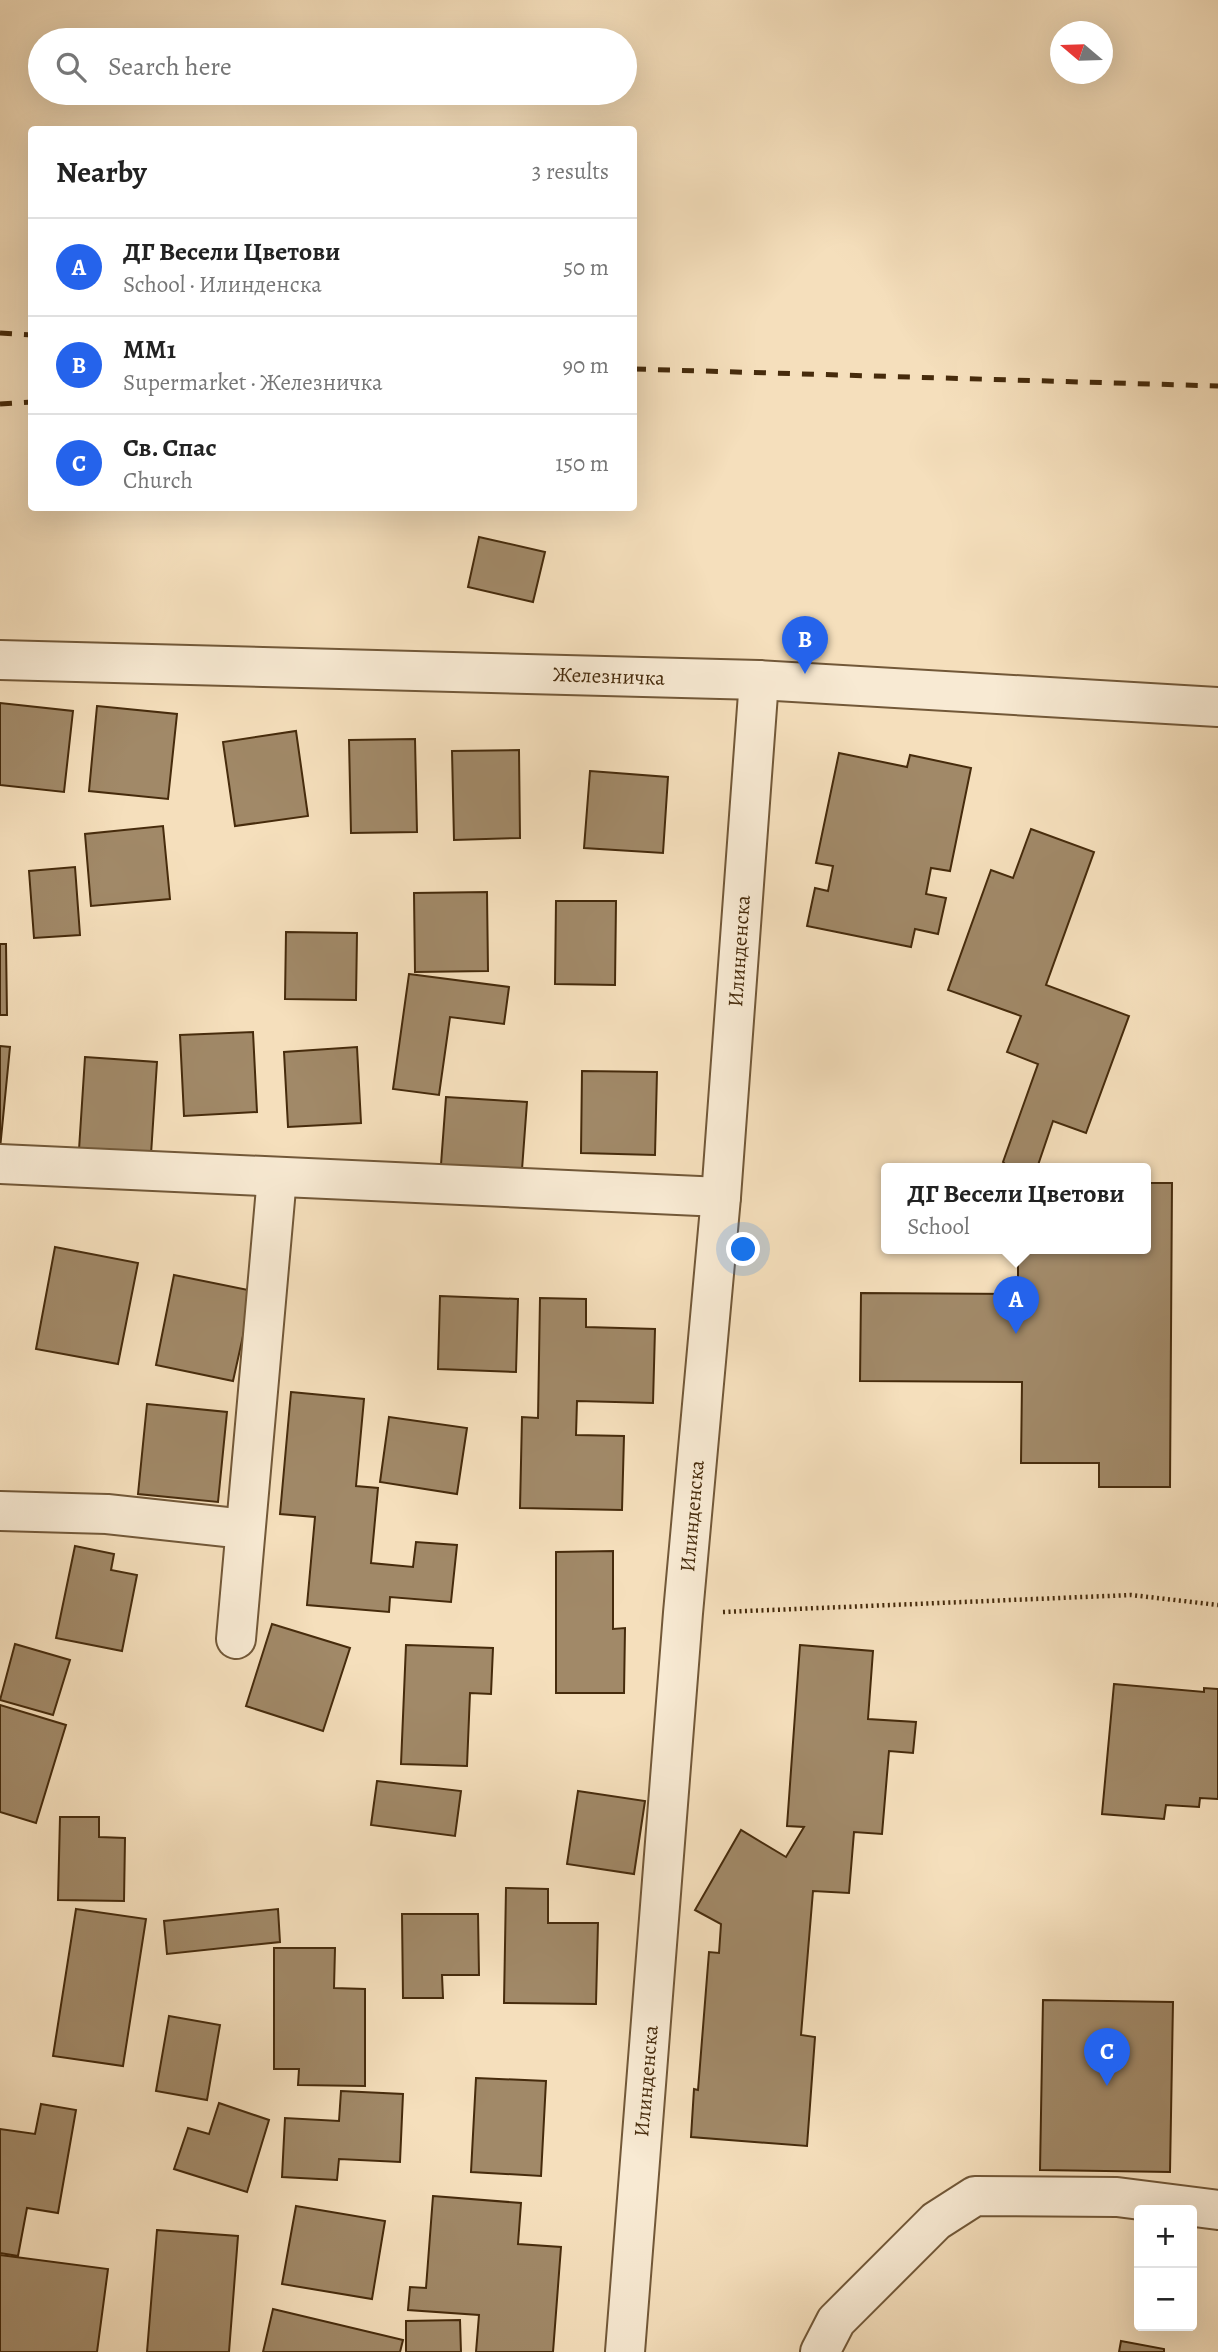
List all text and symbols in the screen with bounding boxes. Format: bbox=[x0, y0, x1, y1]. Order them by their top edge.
north arrow bbox=[1050, 21, 1113, 84]
search box bbox=[28, 28, 637, 105]
icon: search bbox=[52, 48, 90, 86]
text: Search here bbox=[108, 49, 232, 84]
text: Nearby bbox=[56, 152, 147, 192]
text: 3 results bbox=[532, 156, 609, 187]
text: ДГ Весели Цветови bbox=[123, 234, 340, 269]
text: A bbox=[72, 252, 86, 283]
text: 50 m bbox=[563, 252, 609, 283]
text: School · Илинденска bbox=[123, 269, 322, 300]
text: MM1 bbox=[123, 332, 176, 367]
text: B bbox=[72, 350, 86, 381]
text: 90 m bbox=[563, 350, 609, 381]
text: Supermarket · Железничка bbox=[123, 367, 383, 398]
text: Св. Спас bbox=[123, 430, 217, 465]
text: C bbox=[72, 448, 86, 479]
text: 150 m bbox=[555, 448, 609, 479]
text: Church bbox=[123, 465, 193, 496]
pin: B bbox=[782, 616, 828, 674]
street label: Железничка bbox=[553, 660, 666, 692]
street label: Илинденска bbox=[721, 894, 757, 1008]
popup bbox=[881, 1163, 1151, 1254]
text: ДГ Весели Цветови bbox=[907, 1176, 1125, 1211]
text: School bbox=[907, 1211, 970, 1242]
your location bbox=[726, 1232, 760, 1266]
pin: A bbox=[993, 1276, 1039, 1334]
street label: Илинденска bbox=[673, 1459, 711, 1573]
street label: Илинденска bbox=[627, 2024, 665, 2138]
pin: C bbox=[1084, 2028, 1130, 2086]
map controls bbox=[1134, 2205, 1197, 2331]
button: + bbox=[1134, 2205, 1197, 2268]
button: − bbox=[1134, 2268, 1197, 2331]

